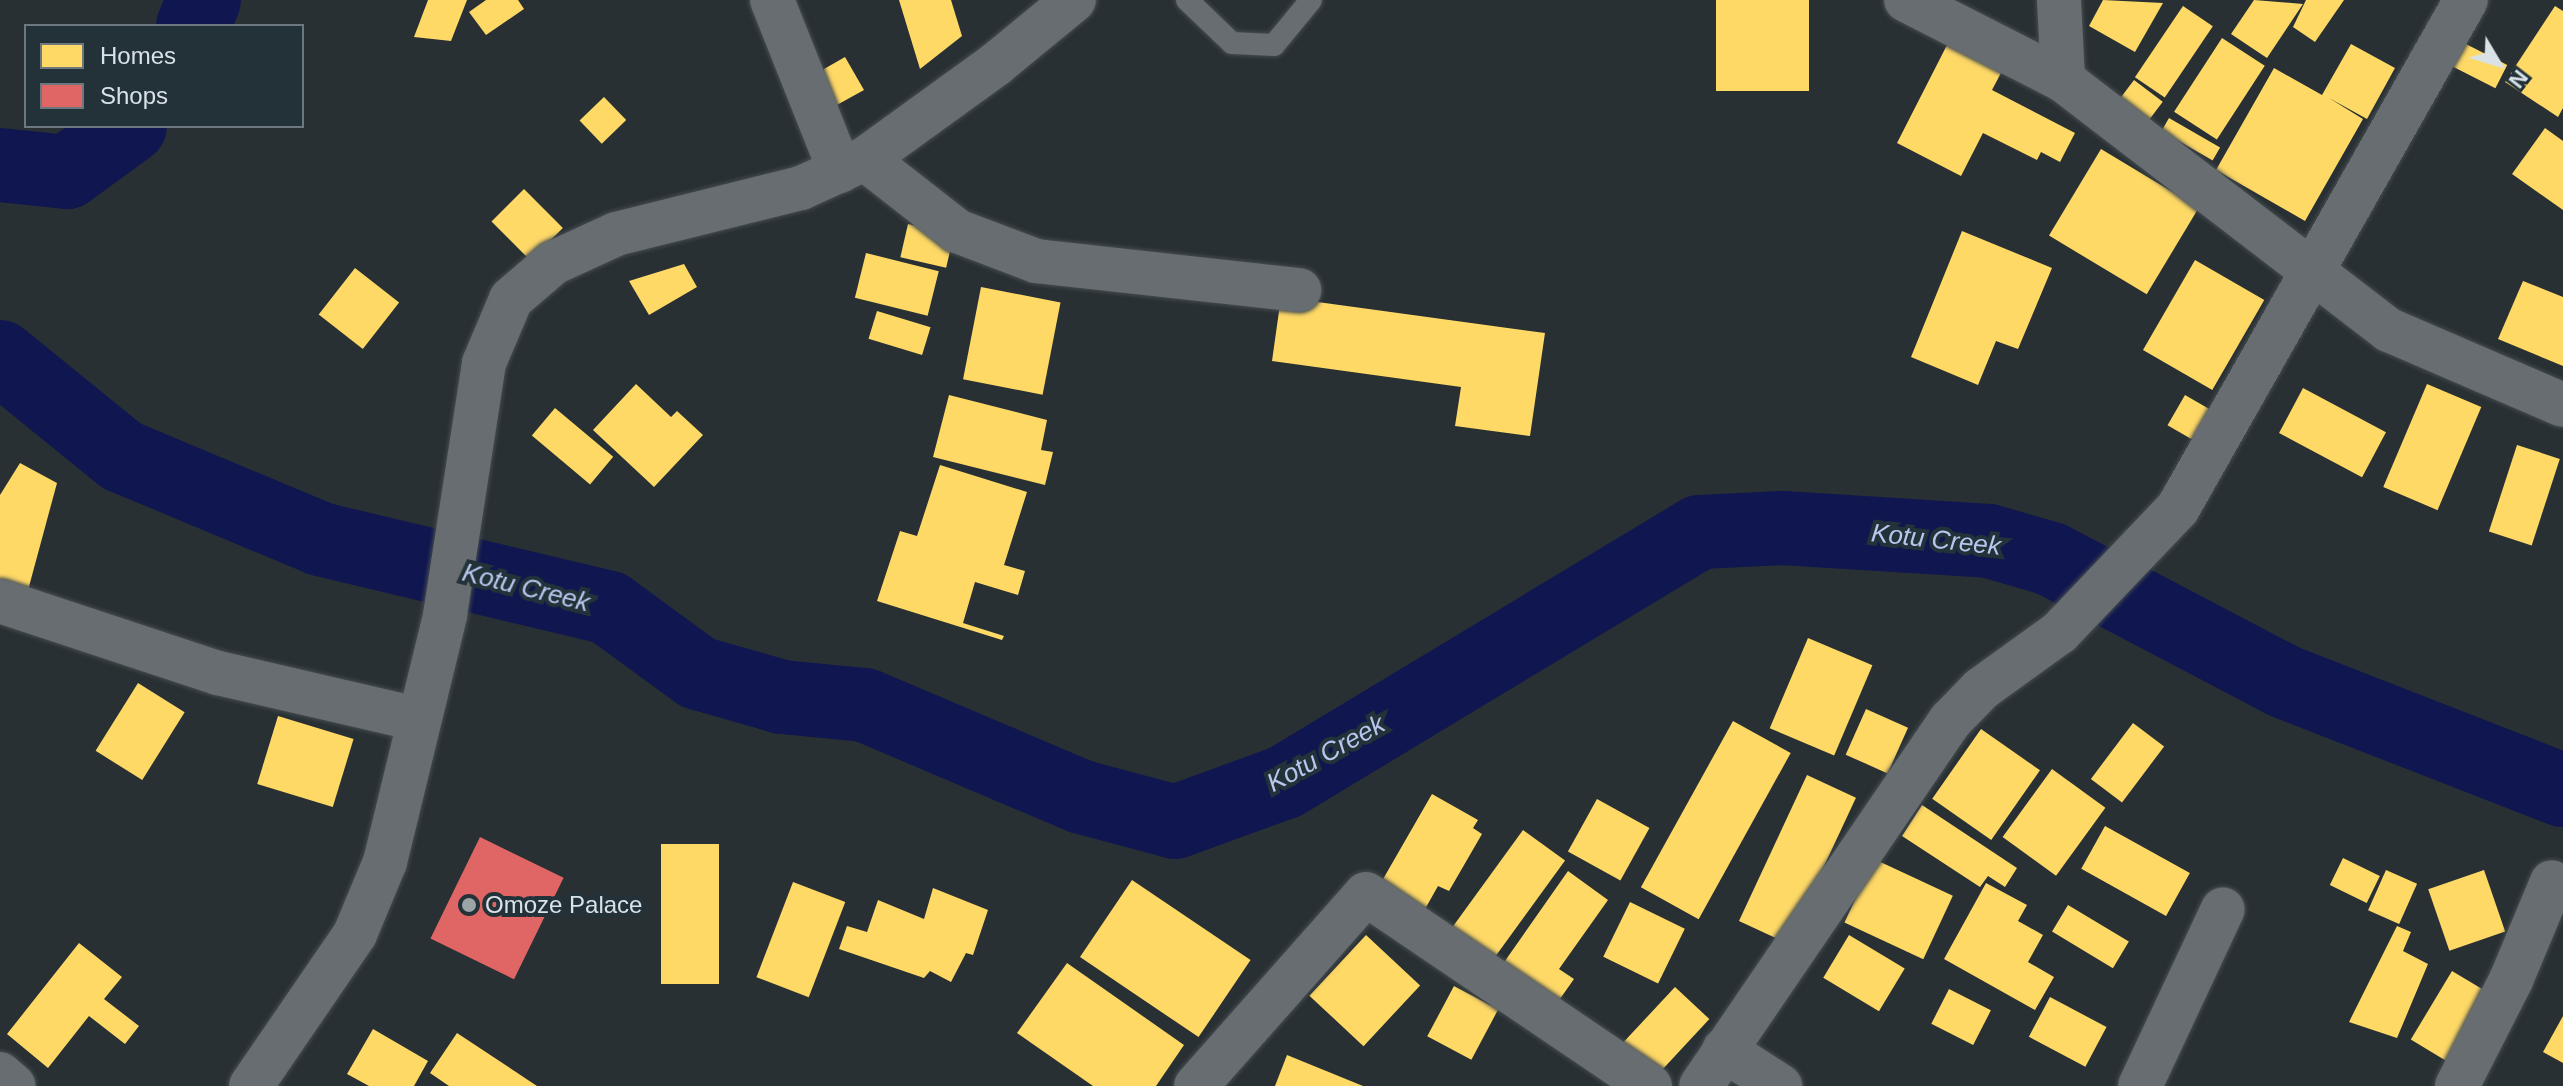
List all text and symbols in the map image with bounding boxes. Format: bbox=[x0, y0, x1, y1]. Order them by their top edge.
legend bbox=[24, 24, 304, 128]
north arrow bbox=[2459, 24, 2539, 104]
text: Homes bbox=[100, 42, 176, 69]
text: N bbox=[2504, 65, 2533, 93]
text: Shops bbox=[100, 82, 168, 109]
water label: Kotu Creek bbox=[1870, 518, 2002, 562]
water label: Kotu Creek bbox=[459, 557, 593, 619]
water label: Kotu Creek bbox=[1262, 709, 1390, 799]
place label: Omoze Palace bbox=[485, 891, 642, 919]
marker: Omoze Palace bbox=[460, 896, 478, 914]

